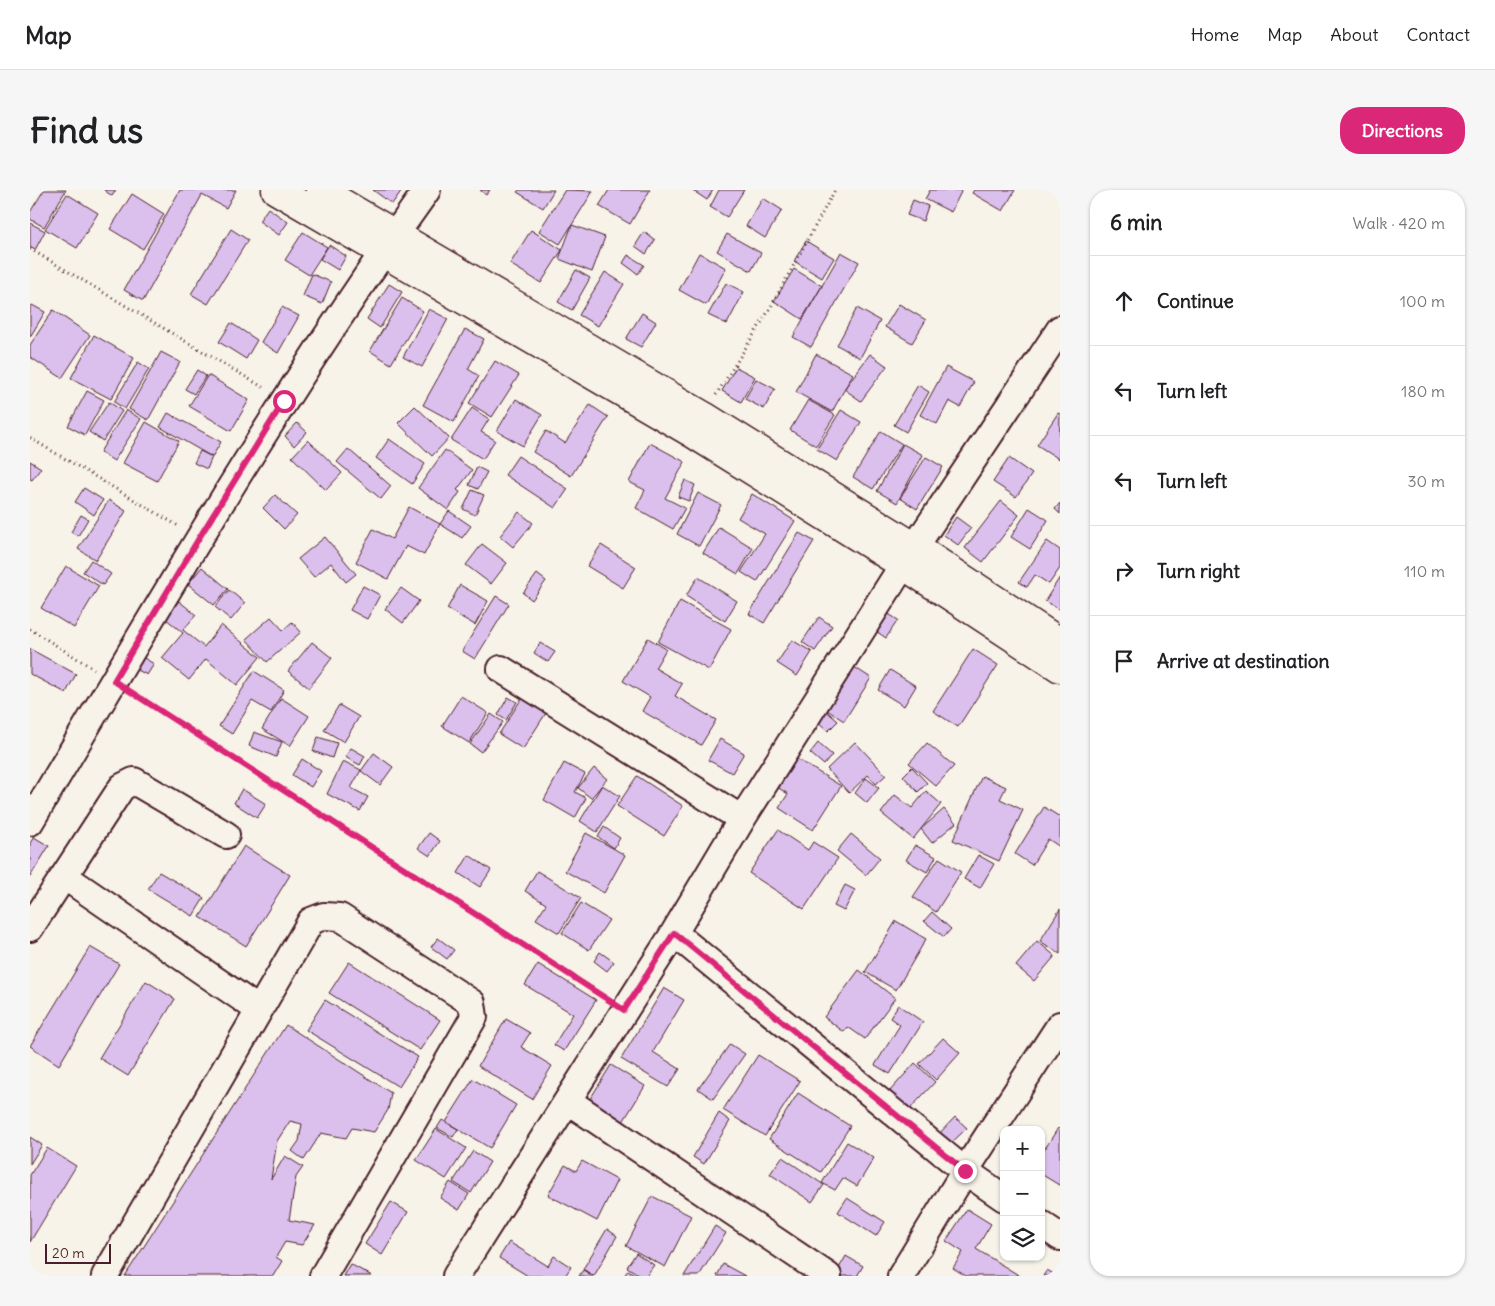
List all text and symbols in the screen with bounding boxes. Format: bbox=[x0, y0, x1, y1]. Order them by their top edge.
text: Map bbox=[25, 20, 72, 50]
text: Home bbox=[1191, 23, 1239, 46]
text: Map bbox=[1267, 23, 1302, 46]
text: About bbox=[1330, 23, 1378, 46]
text: Contact bbox=[1406, 23, 1470, 46]
button: Directions bbox=[1340, 107, 1465, 154]
text: Find us bbox=[30, 108, 143, 152]
text: 6 min bbox=[1110, 209, 1162, 236]
text: Walk · 420 m bbox=[1353, 213, 1445, 233]
icon: ahead bbox=[1110, 287, 1138, 315]
text: Continue bbox=[1157, 289, 1234, 313]
text: 100 m bbox=[1400, 291, 1445, 311]
icon: left bbox=[1110, 377, 1138, 405]
text: Turn left bbox=[1157, 379, 1227, 403]
text: 180 m bbox=[1401, 381, 1445, 401]
route start bbox=[273, 390, 296, 413]
icon: left bbox=[1110, 467, 1138, 495]
text: Turn left bbox=[1157, 469, 1227, 493]
text: 30 m bbox=[1408, 471, 1445, 491]
icon: right bbox=[1110, 557, 1138, 585]
text: Turn right bbox=[1157, 559, 1240, 583]
text: 110 m bbox=[1404, 561, 1445, 581]
icon: arrive bbox=[1110, 647, 1138, 675]
text: Arrive at destination bbox=[1157, 649, 1330, 673]
map controls bbox=[1000, 1126, 1045, 1261]
button: + bbox=[1000, 1126, 1045, 1171]
route end bbox=[954, 1160, 977, 1183]
button: − bbox=[1000, 1171, 1045, 1216]
button: layers bbox=[1000, 1216, 1045, 1261]
scale bar bbox=[45, 1241, 111, 1264]
text: 20 m bbox=[52, 1244, 85, 1262]

